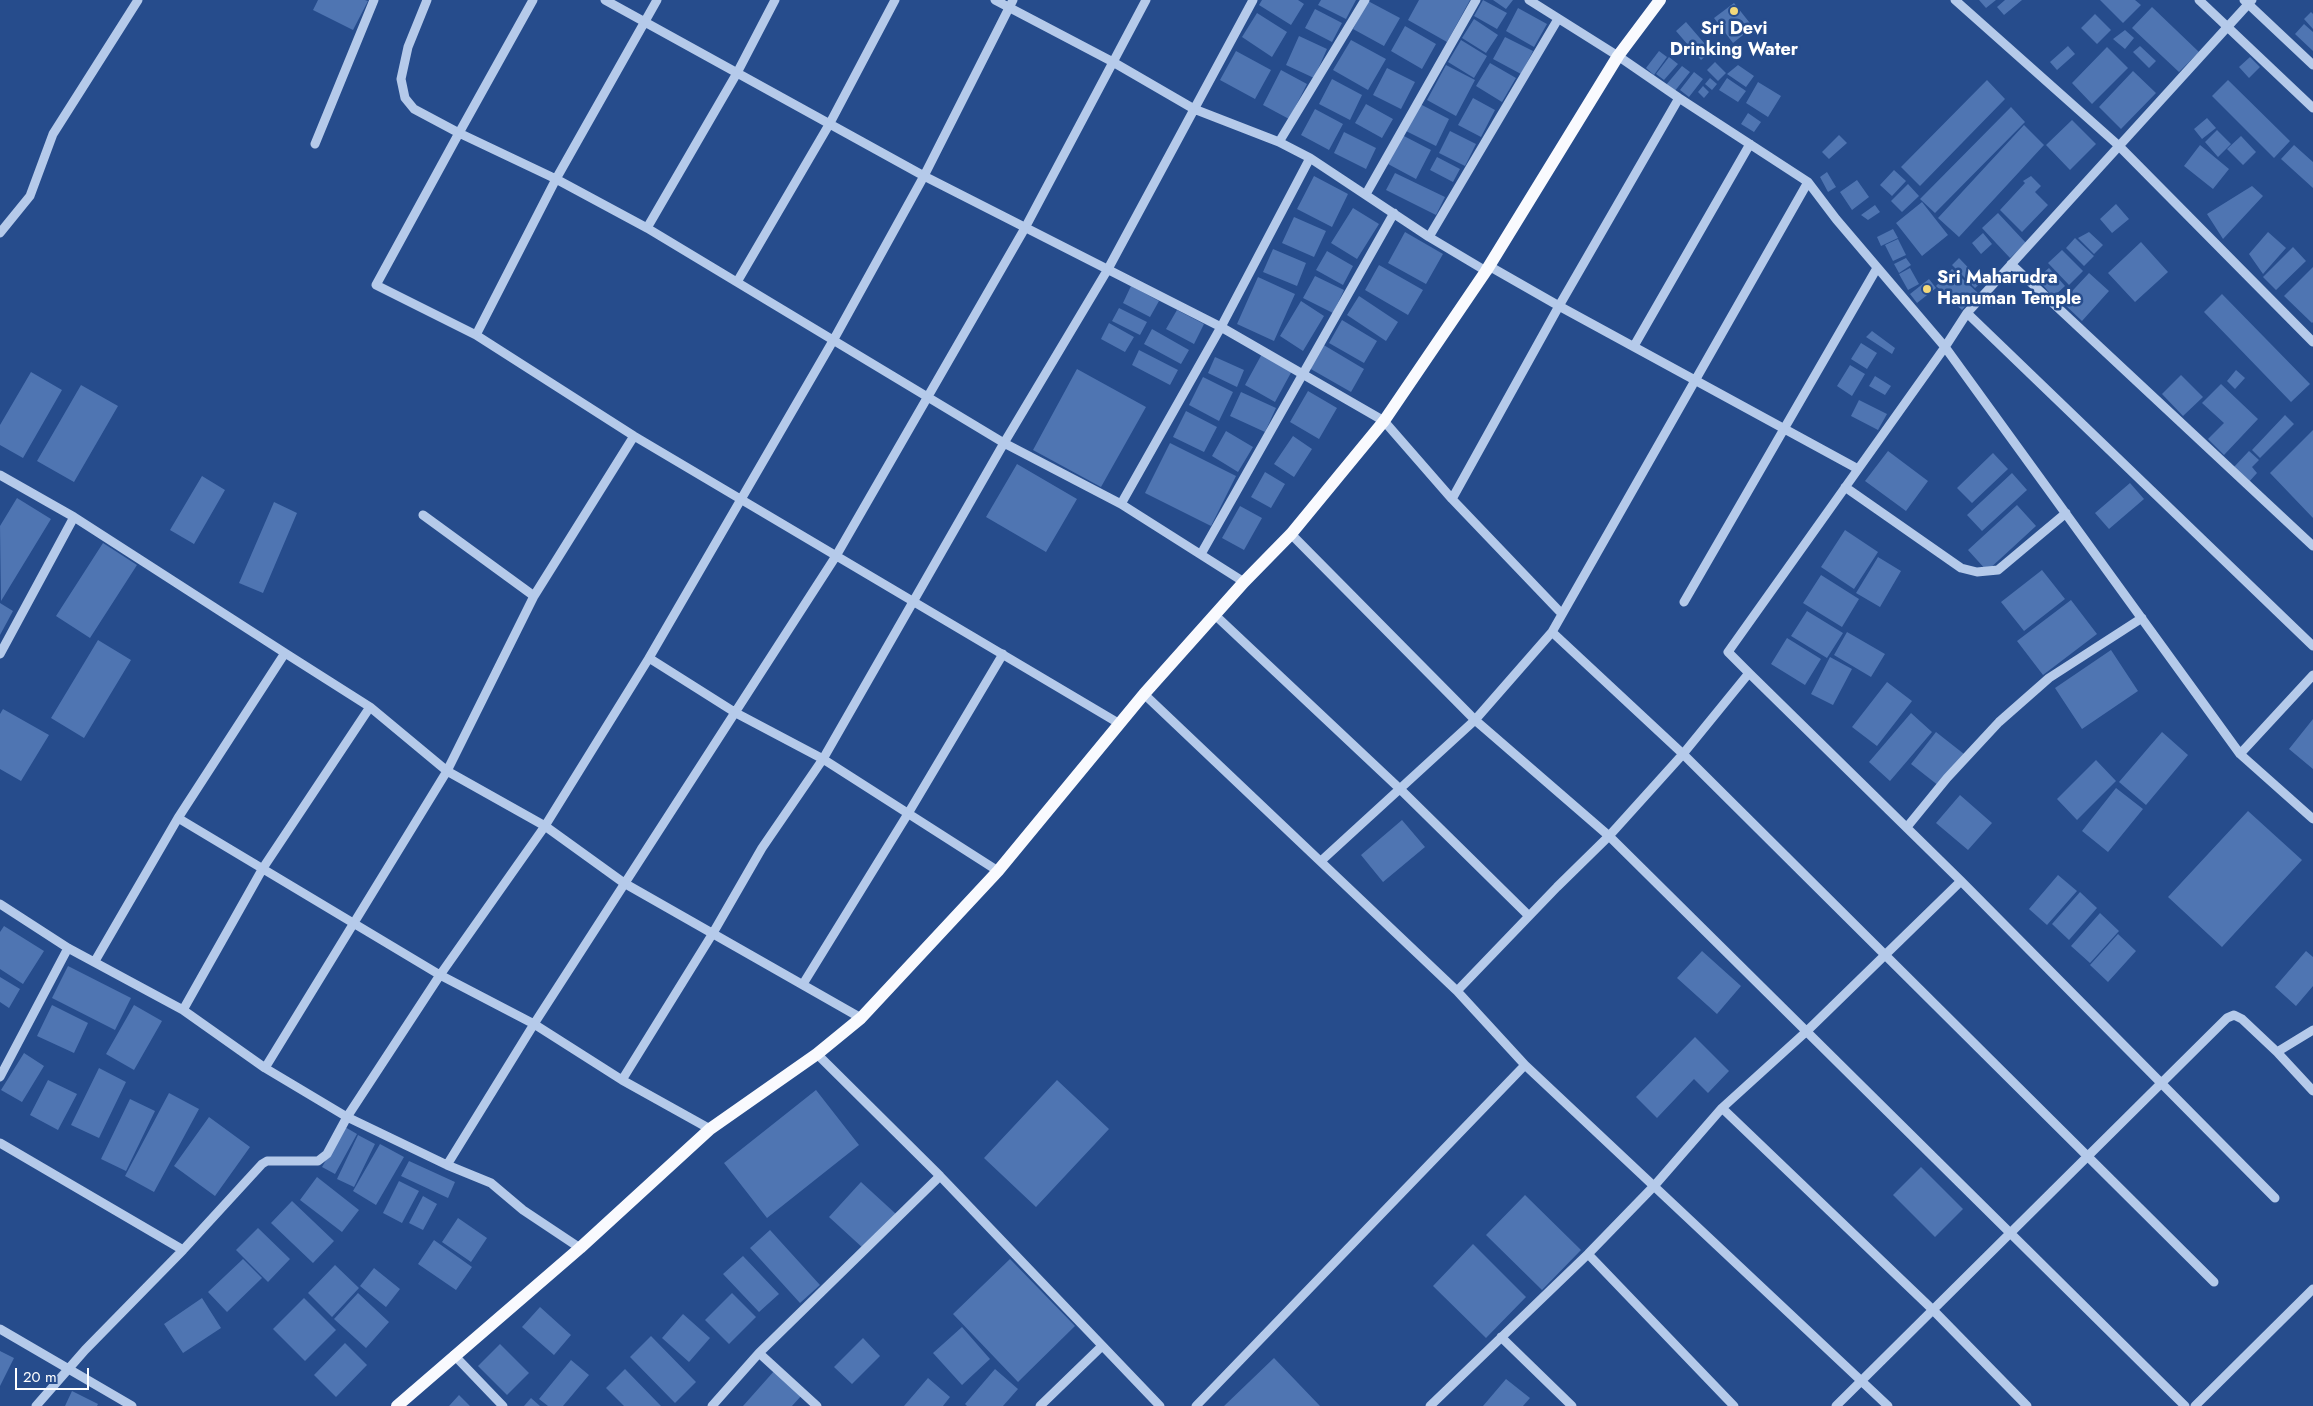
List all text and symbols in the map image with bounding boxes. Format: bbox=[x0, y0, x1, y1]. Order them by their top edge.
marker: Sri Devi Drinking Water bbox=[1728, 5, 1740, 17]
place label: Sri Devi Drinking Water bbox=[1670, 19, 1798, 62]
place label: Sri Maharudra Hanuman Temple bbox=[1937, 268, 2081, 310]
marker: Sri Maharudra Hanuman Temple bbox=[1921, 283, 1933, 295]
scale bar bbox=[18, 1358, 91, 1390]
text: 20 m bbox=[23, 1366, 57, 1388]

